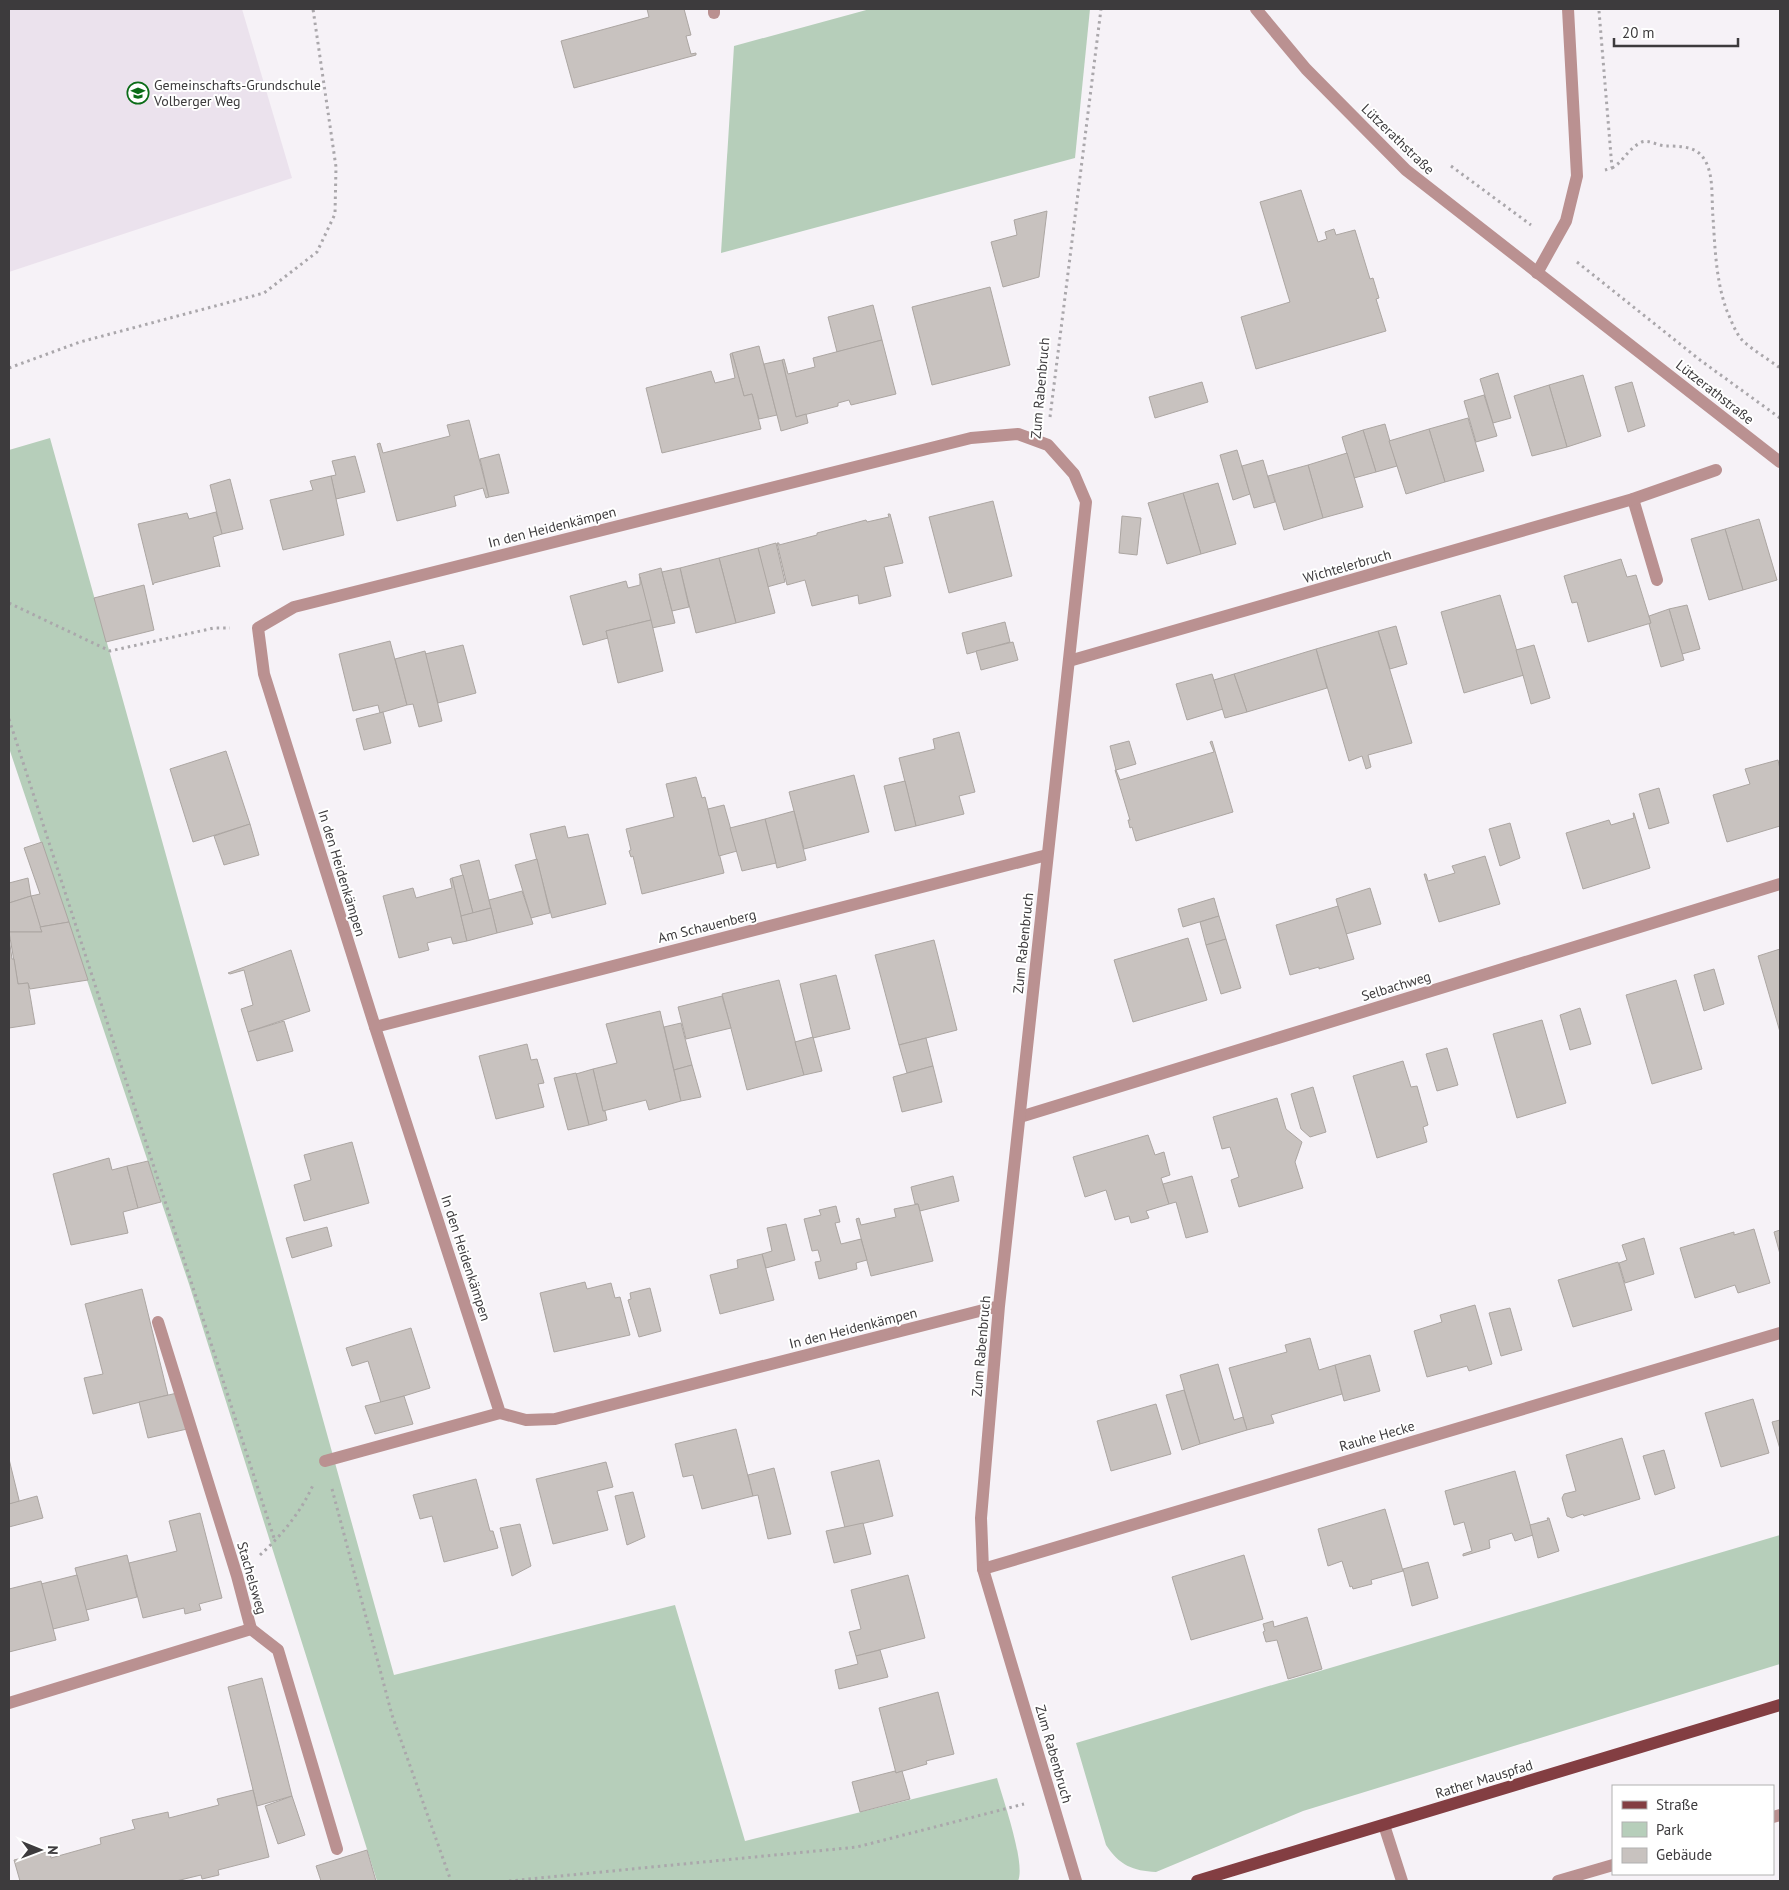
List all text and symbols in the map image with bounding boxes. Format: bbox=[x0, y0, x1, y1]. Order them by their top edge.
scale bar bbox=[1614, 15, 1738, 47]
text: 20 m bbox=[1622, 23, 1655, 42]
place label: Gemeinschafts-Grundschule Volberger Weg bbox=[153, 76, 321, 110]
school or university icon: Gemeinschafts-Grundschule Volberger Weg bbox=[126, 81, 150, 105]
street label: Lützerathstraße bbox=[1358, 100, 1438, 178]
street label: Zum Rabenbruch bbox=[1027, 337, 1053, 439]
street label: Lützerathstraße bbox=[1672, 356, 1758, 428]
street label: In den Heidenkämpen bbox=[486, 502, 618, 552]
street label: Wichtelerbruch bbox=[1301, 545, 1393, 587]
street label: In den Heidenkämpen bbox=[314, 808, 370, 938]
street label: Zum Rabenbruch bbox=[1009, 892, 1037, 994]
street label: Am Schauenberg bbox=[656, 905, 758, 947]
street label: Selbachweg bbox=[1359, 967, 1433, 1005]
street label: In den Heidenkämpen bbox=[437, 1193, 495, 1323]
street label: Zum Rabenbruch bbox=[968, 1295, 994, 1397]
street label: In den Heidenkämpen bbox=[787, 1303, 919, 1353]
street label: Rauhe Hecke bbox=[1337, 1417, 1417, 1455]
street label: Stachelsweg bbox=[233, 1540, 271, 1616]
street label: Zum Rabenbruch bbox=[1031, 1703, 1077, 1805]
street label: Rather Mauspfad bbox=[1433, 1756, 1535, 1802]
legend bbox=[1612, 1785, 1774, 1875]
text: Straße bbox=[1656, 1795, 1698, 1814]
text: Park bbox=[1656, 1820, 1684, 1839]
north arrow bbox=[15, 1825, 65, 1875]
text: N bbox=[44, 1845, 62, 1855]
text: Gebäude bbox=[1656, 1845, 1712, 1864]

